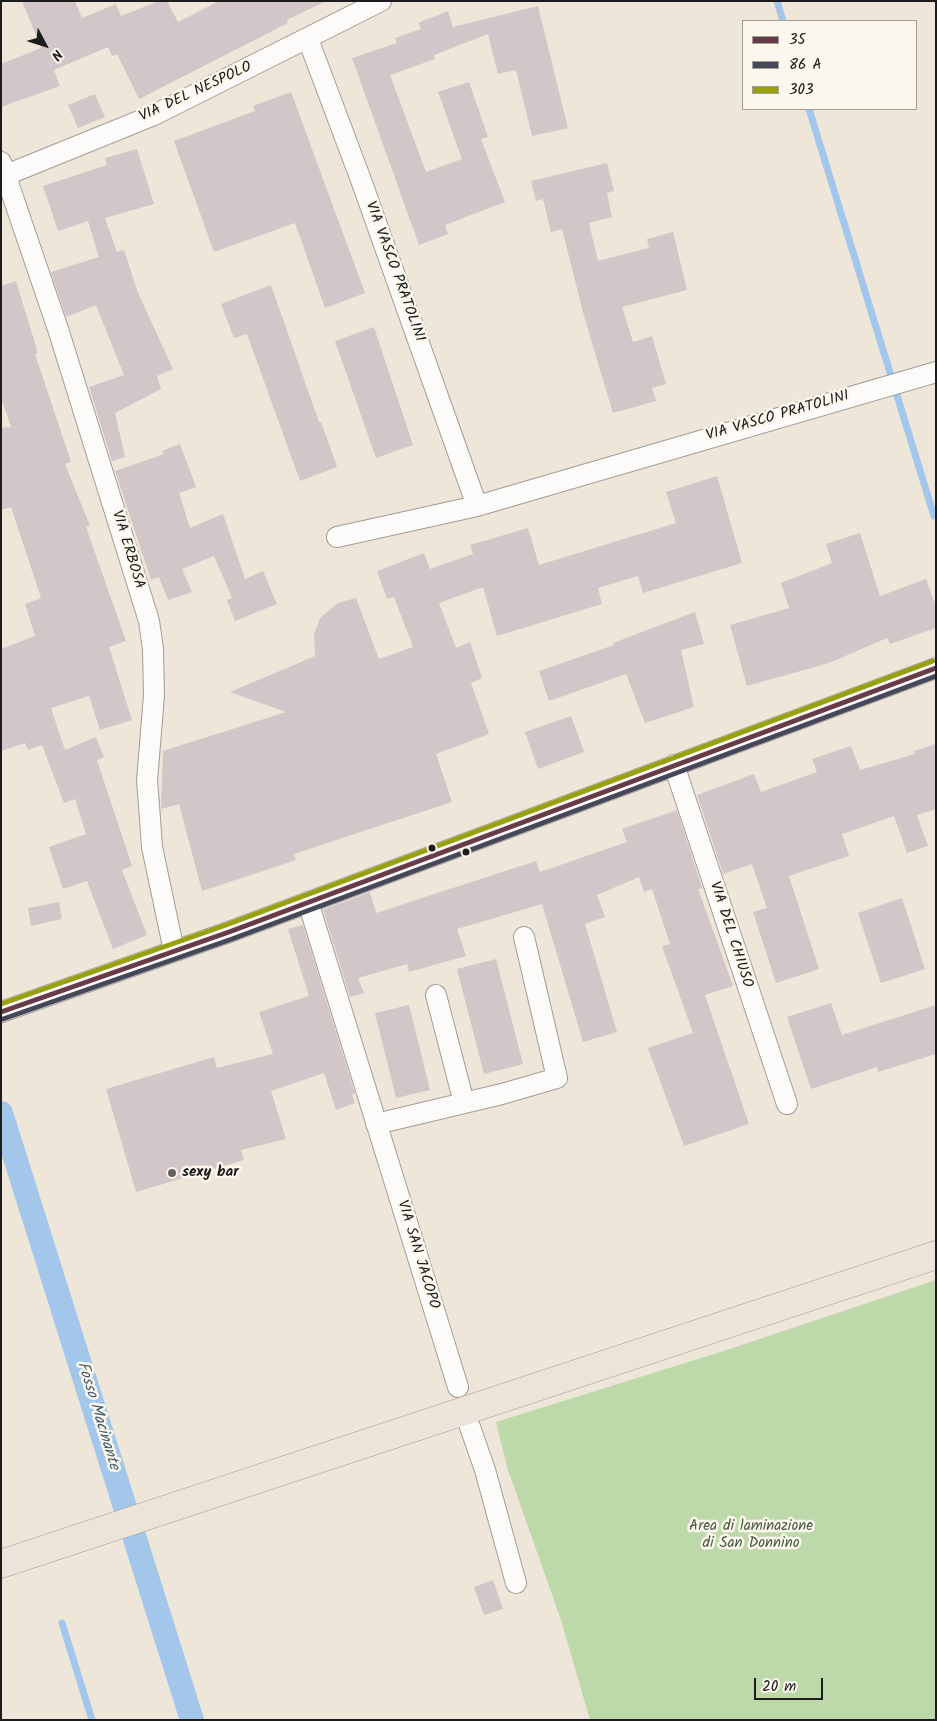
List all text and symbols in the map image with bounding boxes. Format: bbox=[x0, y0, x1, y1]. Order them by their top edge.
north arrow bbox=[20, 20, 70, 70]
legend bbox=[742, 20, 917, 110]
text: 35 bbox=[789, 28, 806, 52]
text: N bbox=[45, 44, 68, 65]
text: 86 A bbox=[789, 53, 822, 77]
street label: VIA DEL NESPOLO bbox=[137, 59, 255, 127]
text: 303 bbox=[789, 78, 814, 102]
street label: VIA VASCO PRATOLINI bbox=[360, 199, 428, 345]
street label: VIA VASCO PRATOLINI bbox=[704, 388, 852, 446]
street label: VIA ERBOSA bbox=[107, 509, 147, 591]
unlabelled marker bbox=[427, 843, 437, 853]
unlabelled marker bbox=[461, 847, 471, 857]
street label: VIA DEL CHIUSO bbox=[704, 880, 756, 990]
place label: sexy bar bbox=[182, 1164, 239, 1182]
marker: sexy bar bbox=[166, 1167, 178, 1179]
street label: VIA SAN JACOPO bbox=[392, 1198, 442, 1312]
water label: Fosso Macinante bbox=[71, 1360, 123, 1472]
park label: Area di laminazione di San Donnino bbox=[689, 1518, 813, 1553]
scale bar bbox=[757, 1668, 826, 1700]
text: 20 m bbox=[762, 1675, 796, 1699]

